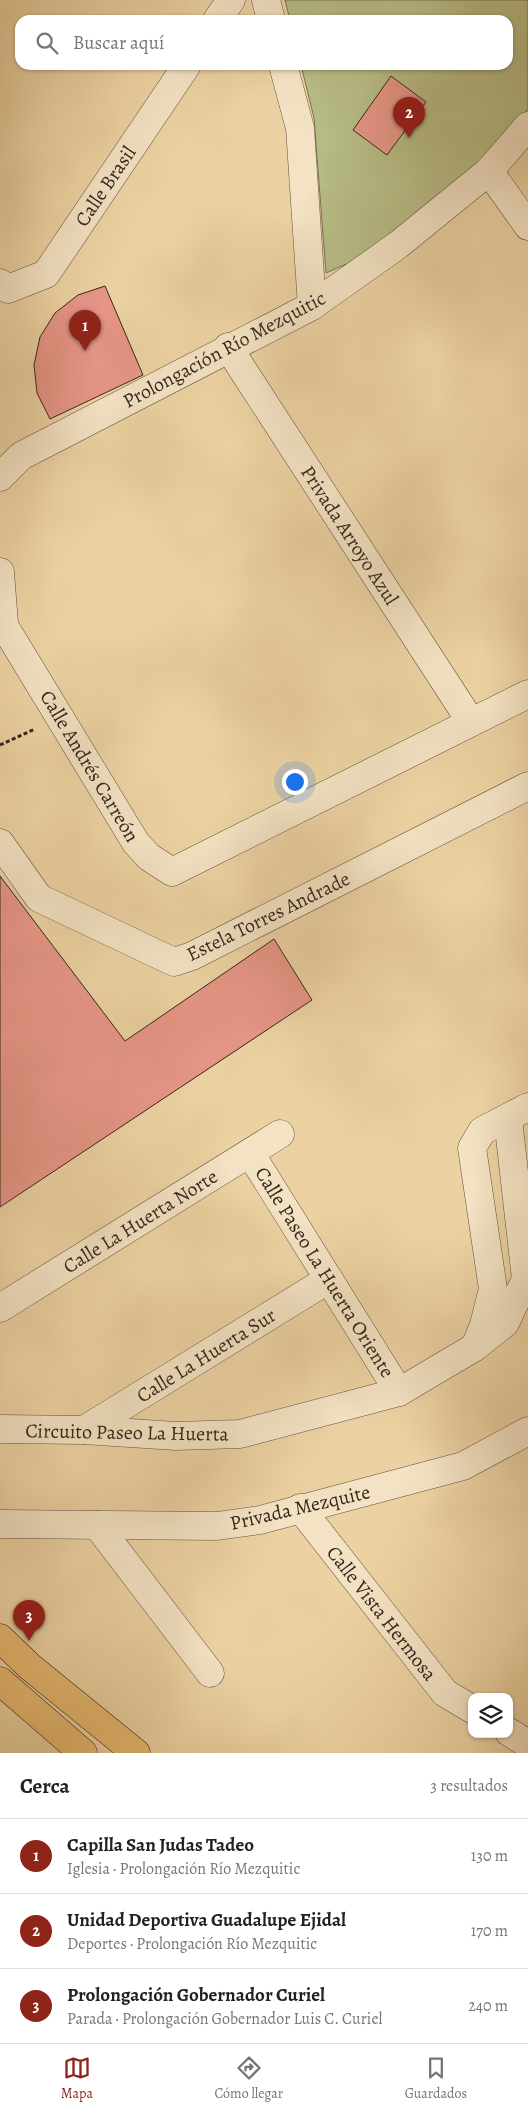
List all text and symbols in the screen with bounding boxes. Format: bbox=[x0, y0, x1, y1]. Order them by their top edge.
search box bbox=[15, 15, 513, 70]
icon: search bbox=[33, 29, 61, 57]
text: Buscar aquí bbox=[73, 30, 164, 56]
pin: 2 bbox=[393, 97, 425, 138]
street label: Calle Brasil bbox=[69, 141, 142, 232]
street label: Prolongación Río Mezquitic bbox=[118, 284, 330, 414]
pin: 1 bbox=[69, 310, 101, 351]
street label: Privada Arroyo Azul bbox=[294, 460, 405, 610]
street label: Calle Andrés Carreón bbox=[34, 685, 146, 847]
your location bbox=[282, 769, 308, 795]
street label: Estela Torres Andrade bbox=[182, 865, 355, 968]
street label: Calle Paseo La Huerta Oriente bbox=[249, 1162, 401, 1383]
street label: Calle La Huerta Norte bbox=[58, 1163, 223, 1280]
street label: Calle La Huerta Sur bbox=[132, 1302, 281, 1409]
street label: Circuito Paseo La Huerta bbox=[25, 1417, 230, 1448]
street label: Privada Mezquite bbox=[227, 1478, 373, 1537]
street label: Calle Vista Hermosa bbox=[320, 1540, 443, 1687]
pin: 3 bbox=[13, 1600, 45, 1641]
map controls bbox=[468, 1693, 513, 1738]
button: layers bbox=[468, 1693, 513, 1738]
text: Cerca bbox=[20, 1772, 70, 1800]
text: 3 resultados bbox=[430, 1775, 508, 1797]
text: Capilla San Judas Tadeo bbox=[67, 1832, 254, 1858]
text: 1 bbox=[33, 1845, 39, 1867]
text: 130 m bbox=[471, 1845, 508, 1867]
text: Iglesia · Prolongación Río Mezquitic bbox=[67, 1858, 300, 1880]
text: Unidad Deportiva Guadalupe Ejidal bbox=[67, 1907, 346, 1933]
text: 2 bbox=[32, 1920, 40, 1942]
text: 170 m bbox=[471, 1920, 508, 1942]
text: Deportes · Prolongación Río Mezquitic bbox=[67, 1933, 317, 1955]
text: Prolongación Gobernador Curiel bbox=[67, 1982, 325, 2008]
text: 3 bbox=[33, 1995, 39, 2017]
text: 240 m bbox=[468, 1995, 508, 2017]
text: Parada · Prolongación Gobernador Luis C. Curiel bbox=[67, 2008, 382, 2030]
tab: Mapa bbox=[61, 2054, 93, 2103]
tab: Cómo llegar bbox=[215, 2054, 283, 2103]
tab: Guardados bbox=[405, 2054, 467, 2103]

